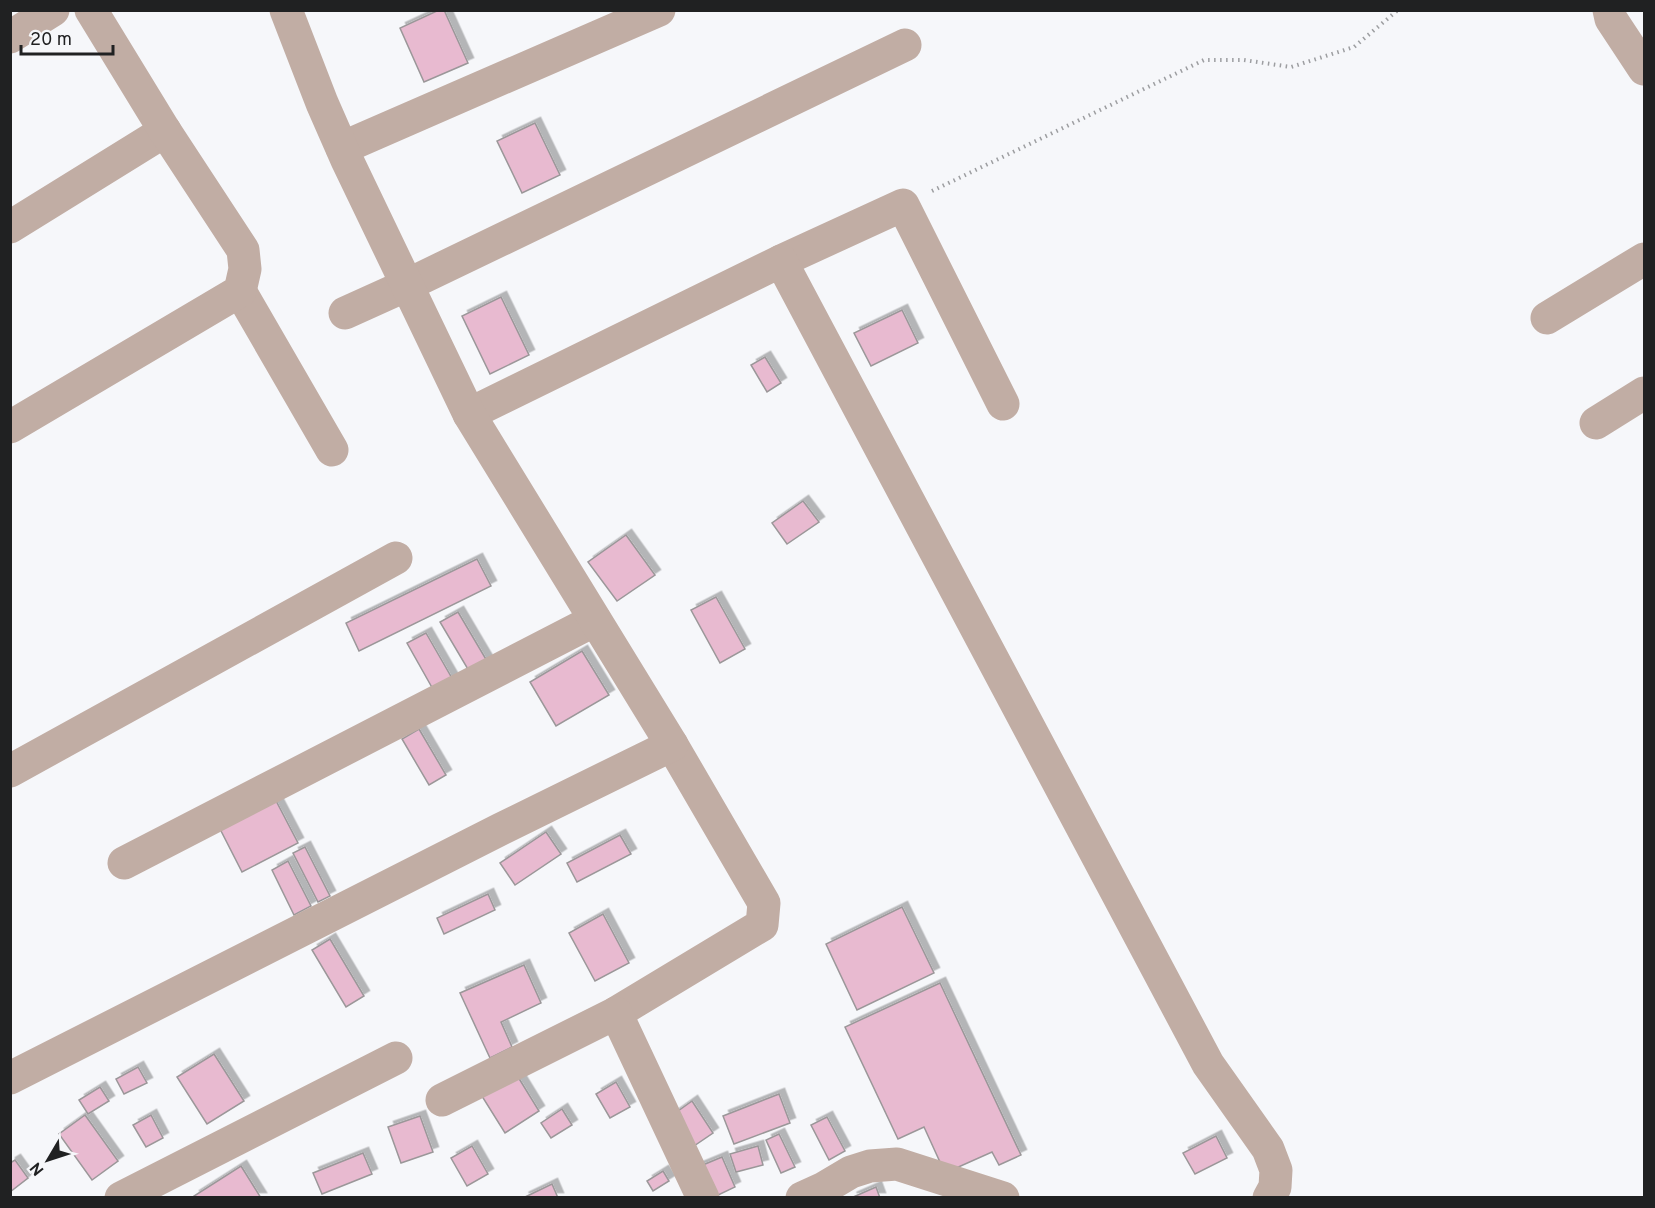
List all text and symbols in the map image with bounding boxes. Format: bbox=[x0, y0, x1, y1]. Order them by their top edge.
scale bar bbox=[21, 18, 112, 56]
text: 20 m bbox=[30, 29, 72, 52]
north arrow bbox=[18, 1130, 78, 1190]
text: N bbox=[27, 1157, 49, 1179]

